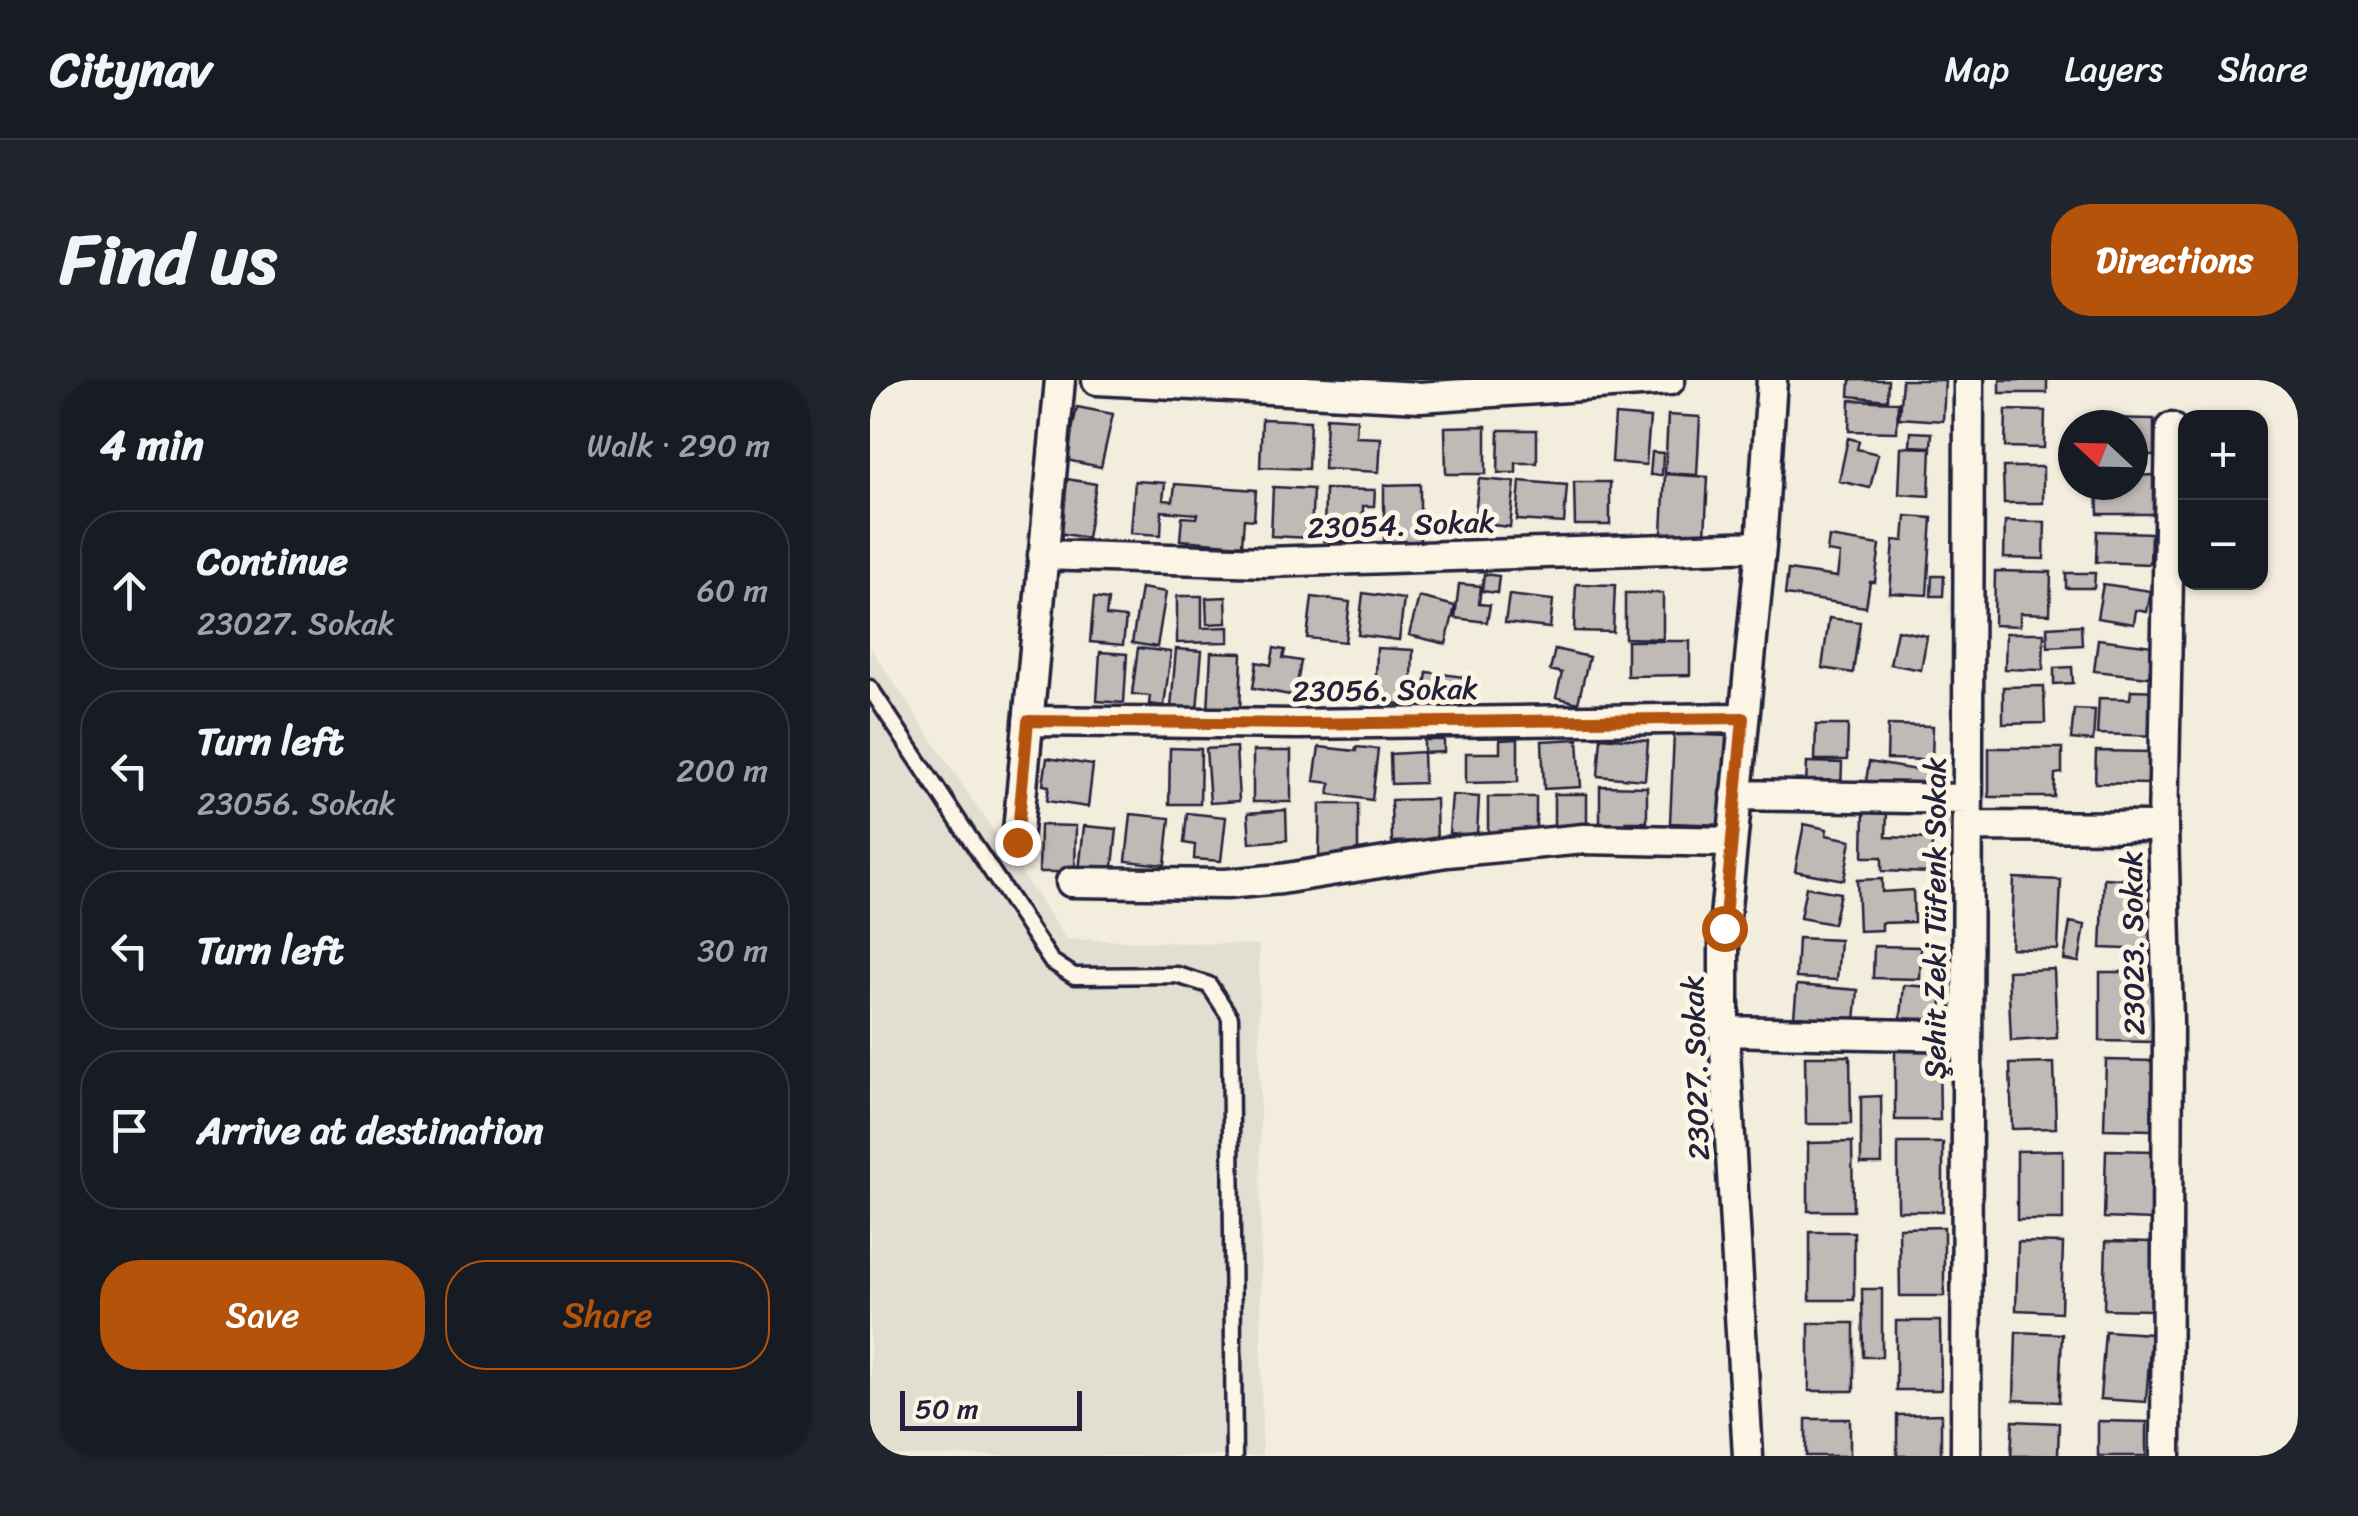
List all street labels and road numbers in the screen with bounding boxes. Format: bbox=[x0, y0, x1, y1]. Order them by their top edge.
street label: 23054. Sokak bbox=[1306, 495, 1496, 555]
street label: 23056. Sokak bbox=[1292, 661, 1479, 719]
street label: Şehit Zeki Tüfenk Sokak bbox=[1908, 757, 1962, 1079]
street label: 23023. Sokak bbox=[2104, 850, 2162, 1036]
street label: 23027. Sokak bbox=[1666, 975, 1726, 1161]

